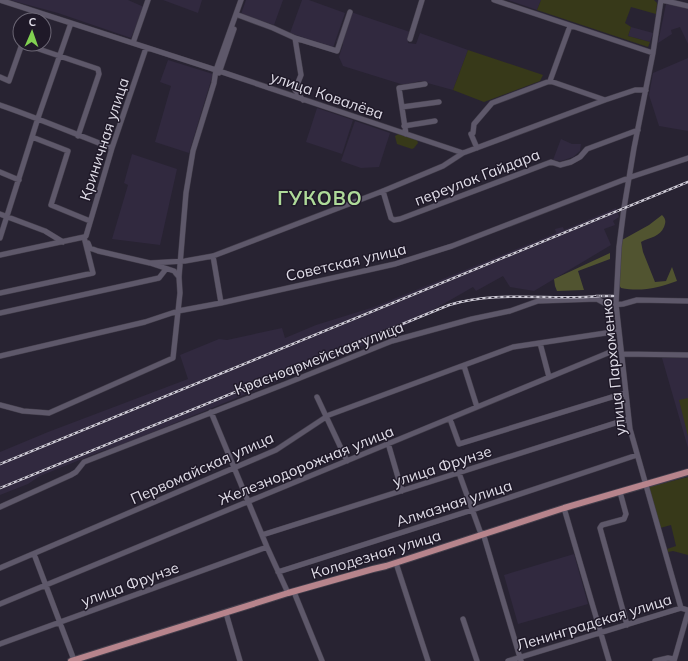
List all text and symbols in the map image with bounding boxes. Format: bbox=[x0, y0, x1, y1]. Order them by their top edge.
north arrow bbox=[12, 12, 52, 52]
text: С bbox=[28, 15, 37, 29]
street label: улица Ковалёва bbox=[268, 67, 386, 123]
street label: Криничная улица bbox=[75, 75, 133, 203]
street label: переулок Гайдара bbox=[412, 144, 542, 210]
district label: ГУКОВО bbox=[277, 186, 363, 210]
street label: Советская улица bbox=[284, 239, 408, 285]
street label: улица Пархоменко bbox=[596, 297, 630, 437]
street label: Красноармейская улица bbox=[232, 317, 406, 399]
street label: Железнодорожная улица bbox=[216, 421, 396, 509]
street label: Первомайская улица bbox=[127, 428, 277, 508]
street label: улица Фрунзе bbox=[390, 441, 494, 491]
street label: Алмазная улица bbox=[394, 475, 514, 531]
street label: Колодезная улица bbox=[309, 525, 443, 583]
street label: улица Фрунзе bbox=[78, 558, 182, 610]
street label: Ленинградская улица bbox=[514, 589, 674, 655]

